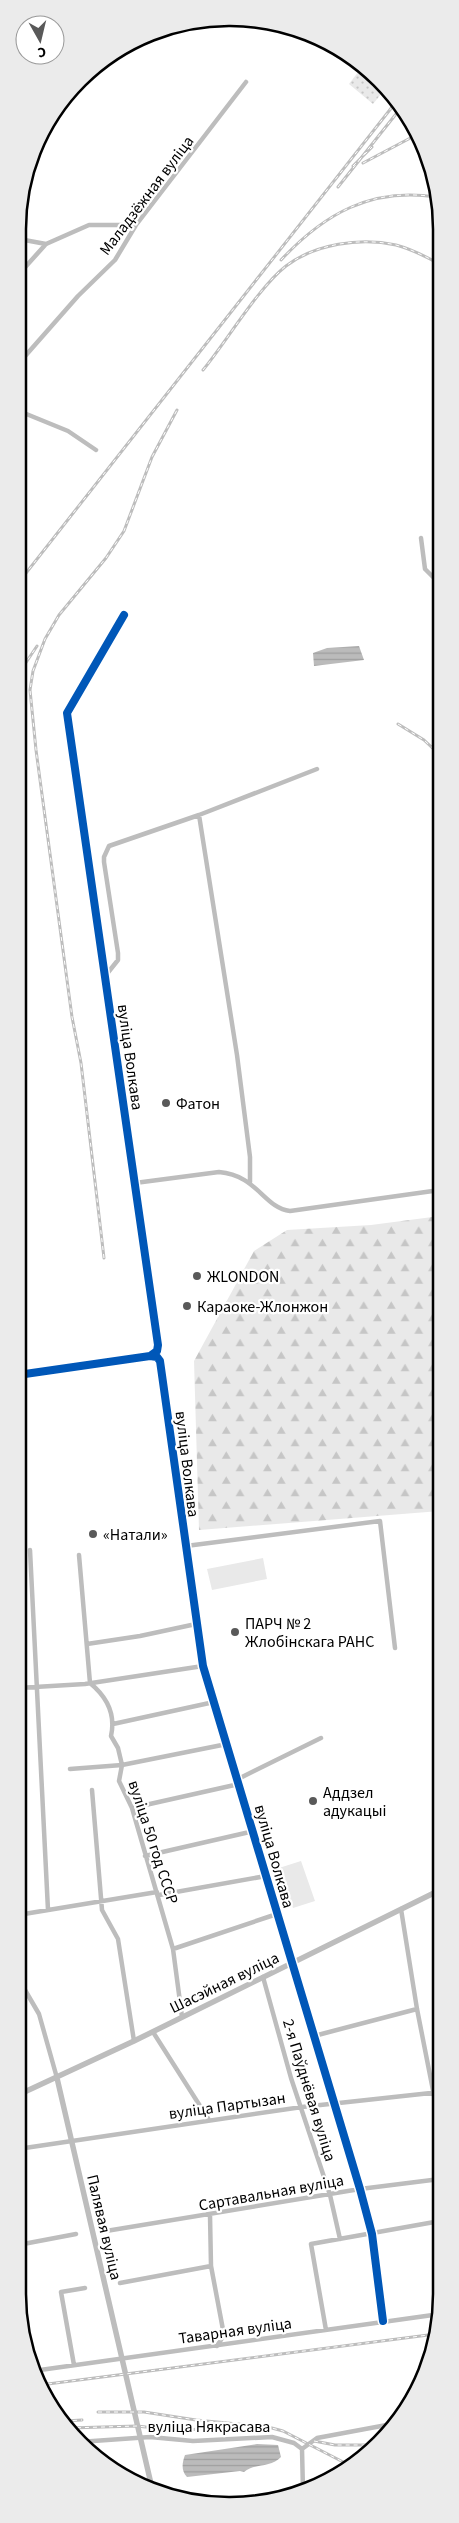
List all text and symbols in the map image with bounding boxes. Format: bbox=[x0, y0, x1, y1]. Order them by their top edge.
north arrow bbox=[15, 15, 65, 65]
text: С bbox=[36, 41, 47, 62]
street label: Маладзёжная вуліца bbox=[95, 131, 199, 260]
street label: вуліца Волкава bbox=[112, 1003, 148, 1112]
place label: Фатон bbox=[176, 1093, 220, 1115]
marker: Фатон bbox=[160, 1097, 172, 1109]
place label: ЖLONDON bbox=[207, 1266, 279, 1288]
marker: ЖLONDON bbox=[191, 1270, 203, 1282]
place label: Караоке-Жлонжон bbox=[197, 1296, 328, 1318]
marker: Караоке-Жлонжон bbox=[181, 1300, 193, 1312]
street label: вуліца Волкава bbox=[170, 1410, 204, 1518]
place label: «Натали» bbox=[103, 1524, 168, 1546]
marker: «Натали» bbox=[87, 1528, 99, 1540]
place label: ПАРЧ № 2 Жлобінскага РАНС bbox=[245, 1613, 374, 1653]
marker: ПАРЧ № 2 Жлобінскага РАНС bbox=[229, 1626, 241, 1638]
street label: вуліца 50 год СССР bbox=[123, 1778, 183, 1907]
place label: Аддзел адукацыі bbox=[323, 1782, 386, 1822]
marker: Аддзел адукацыі bbox=[307, 1795, 319, 1807]
street label: вуліца Волкава bbox=[249, 1802, 299, 1911]
street label: Шасэйная вуліца bbox=[166, 1947, 283, 2019]
street label: 2-я Паўднёвая вуліца bbox=[277, 2016, 341, 2164]
street label: вуліца Партызан bbox=[167, 2087, 287, 2125]
street label: Сартавальная вуліца bbox=[197, 2169, 345, 2217]
street label: Палявая вуліца bbox=[81, 2172, 127, 2282]
street label: Таварная вуліца bbox=[177, 2312, 293, 2350]
street label: вуліца Някрасава bbox=[148, 2416, 270, 2438]

